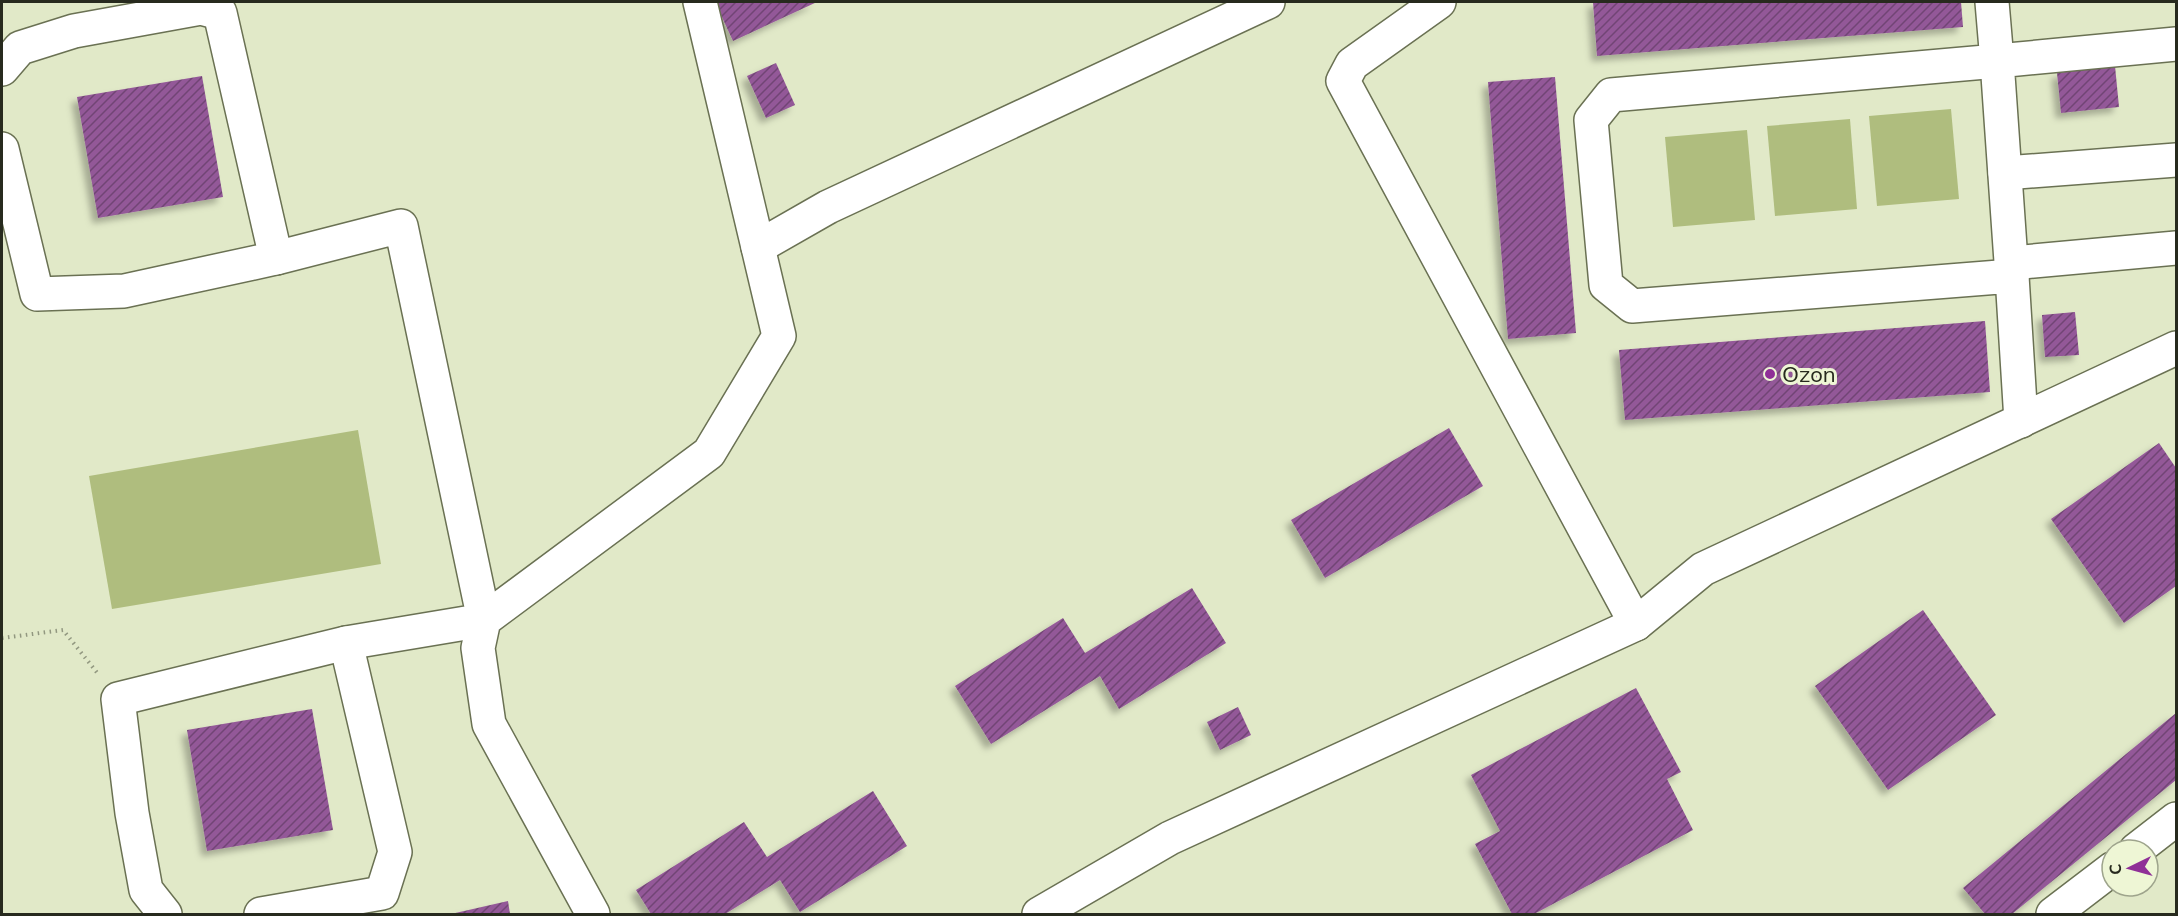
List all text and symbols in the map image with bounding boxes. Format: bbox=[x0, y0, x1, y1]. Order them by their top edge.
place label: Ozon bbox=[1782, 360, 1836, 388]
marker: Ozon bbox=[1763, 367, 1777, 381]
north arrow bbox=[2100, 838, 2160, 898]
text: С bbox=[2105, 863, 2125, 876]

